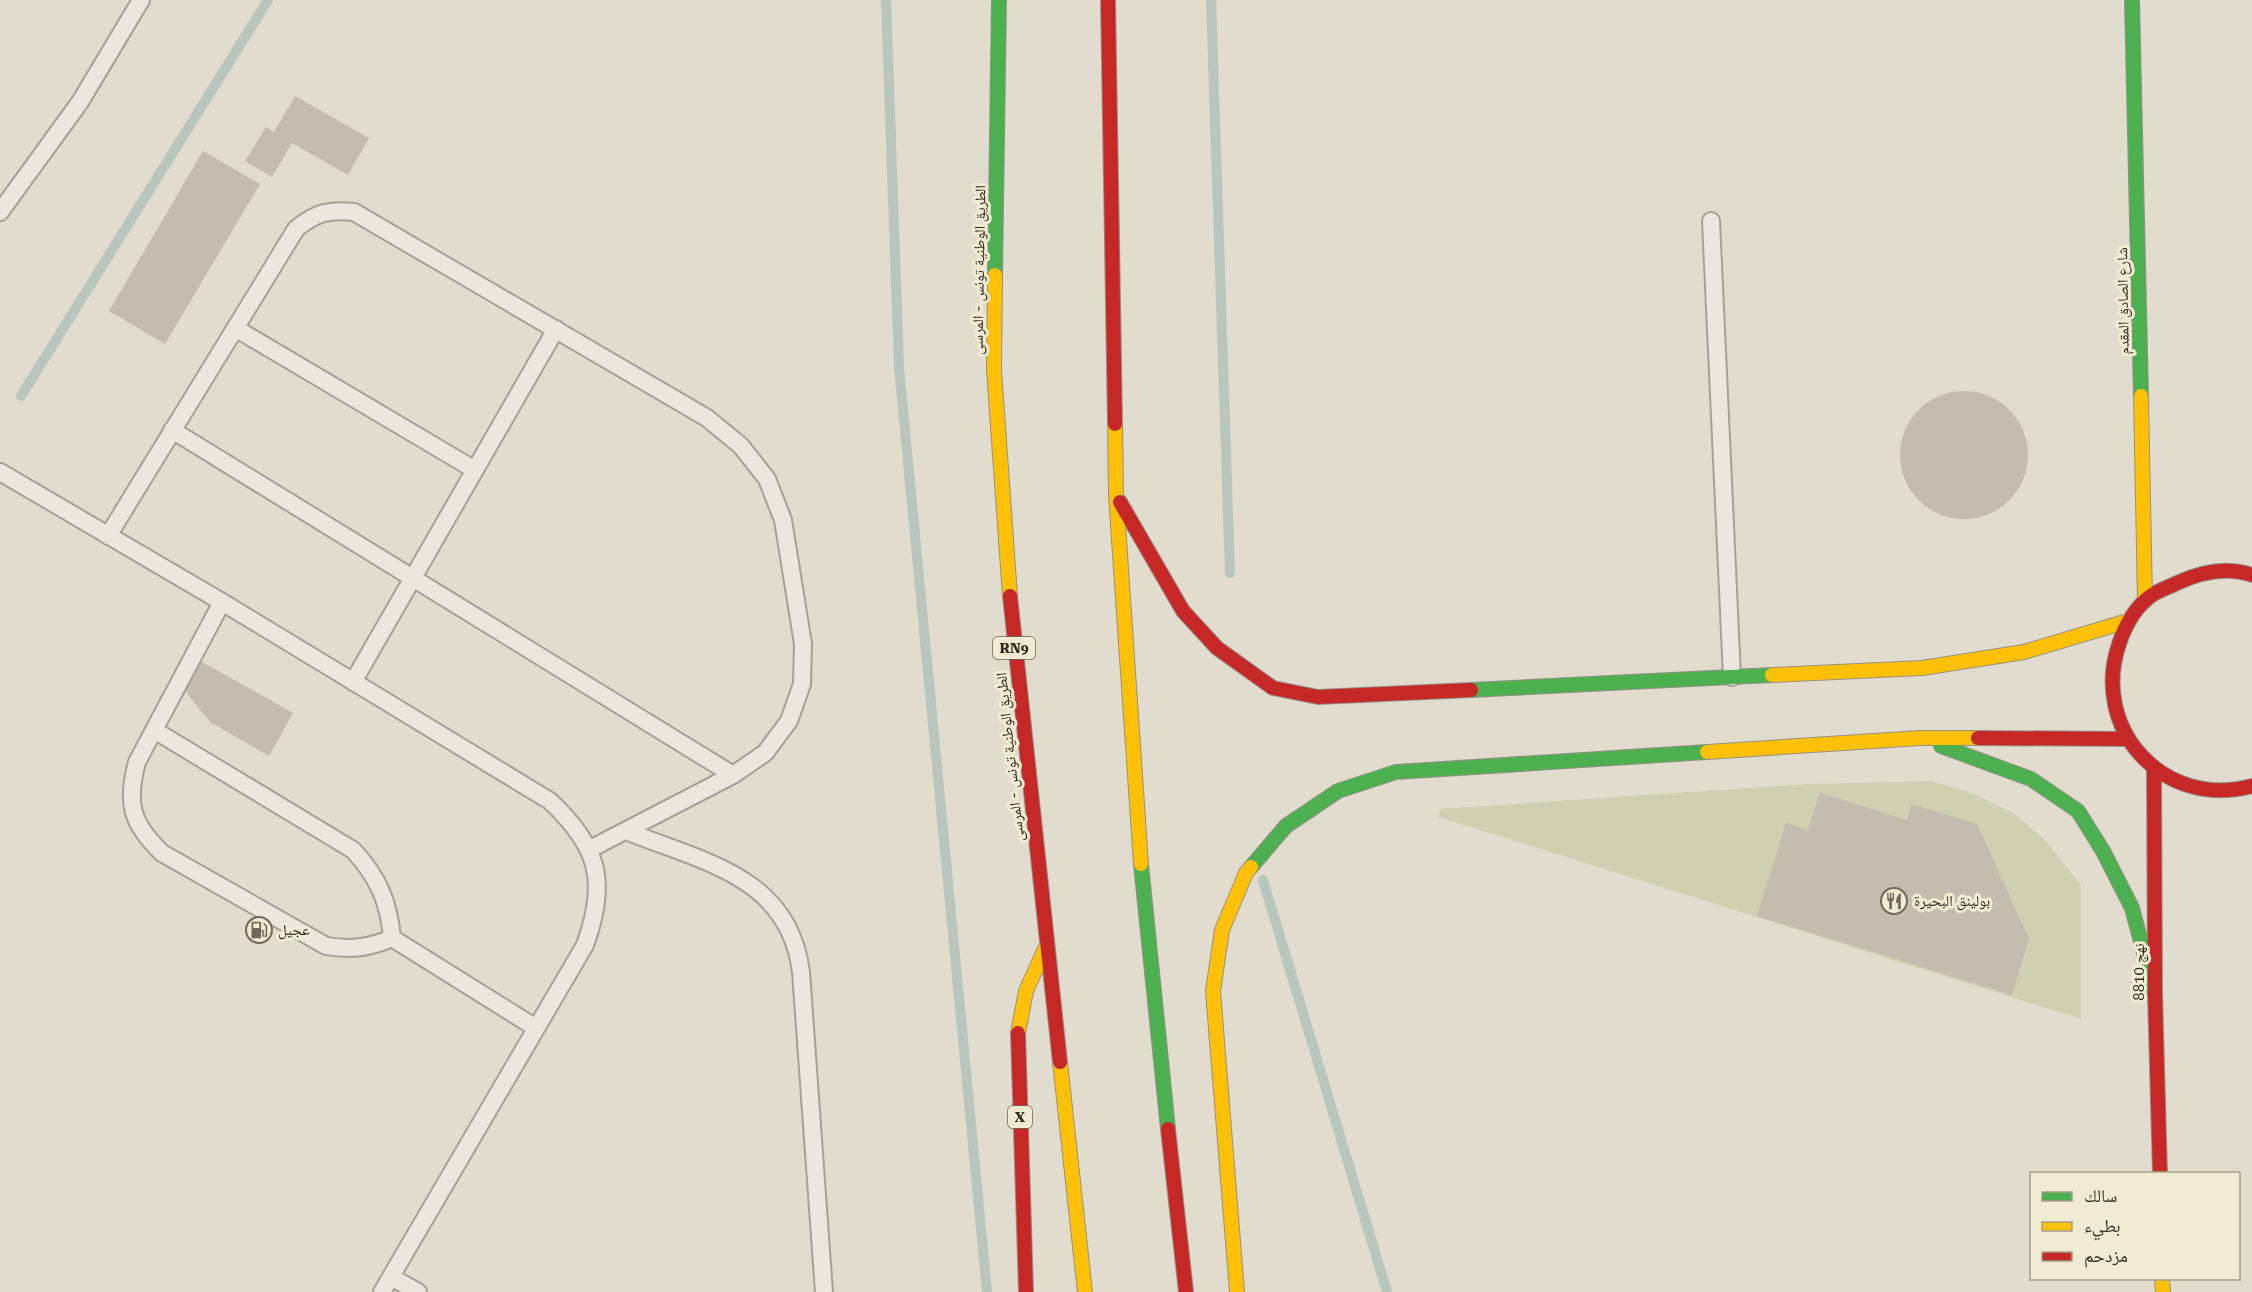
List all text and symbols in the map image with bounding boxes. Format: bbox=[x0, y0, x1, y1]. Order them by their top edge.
street label: الطريق الوطنية تونس - المرسى bbox=[969, 185, 990, 355]
street label: شارع الصادق المقدم bbox=[2113, 247, 2134, 355]
road number: RN9 bbox=[993, 637, 1035, 659]
street label: الطريق الوطنية تونس - المرسى bbox=[992, 672, 1029, 842]
restaurant icon: بولينق البحيرة bbox=[1879, 886, 1909, 916]
place label: بولينق البحيرة bbox=[1914, 892, 1990, 911]
fuel station icon: عجيل bbox=[244, 915, 274, 945]
place label: عجيل bbox=[278, 921, 310, 940]
street label: نهج 8810 bbox=[2130, 943, 2149, 1001]
road number: X bbox=[1008, 1106, 1032, 1128]
legend bbox=[2030, 1172, 2240, 1280]
text: سالك bbox=[2084, 1185, 2117, 1206]
text: بطيء bbox=[2084, 1215, 2121, 1241]
text: مزدحم bbox=[2084, 1245, 2128, 1268]

